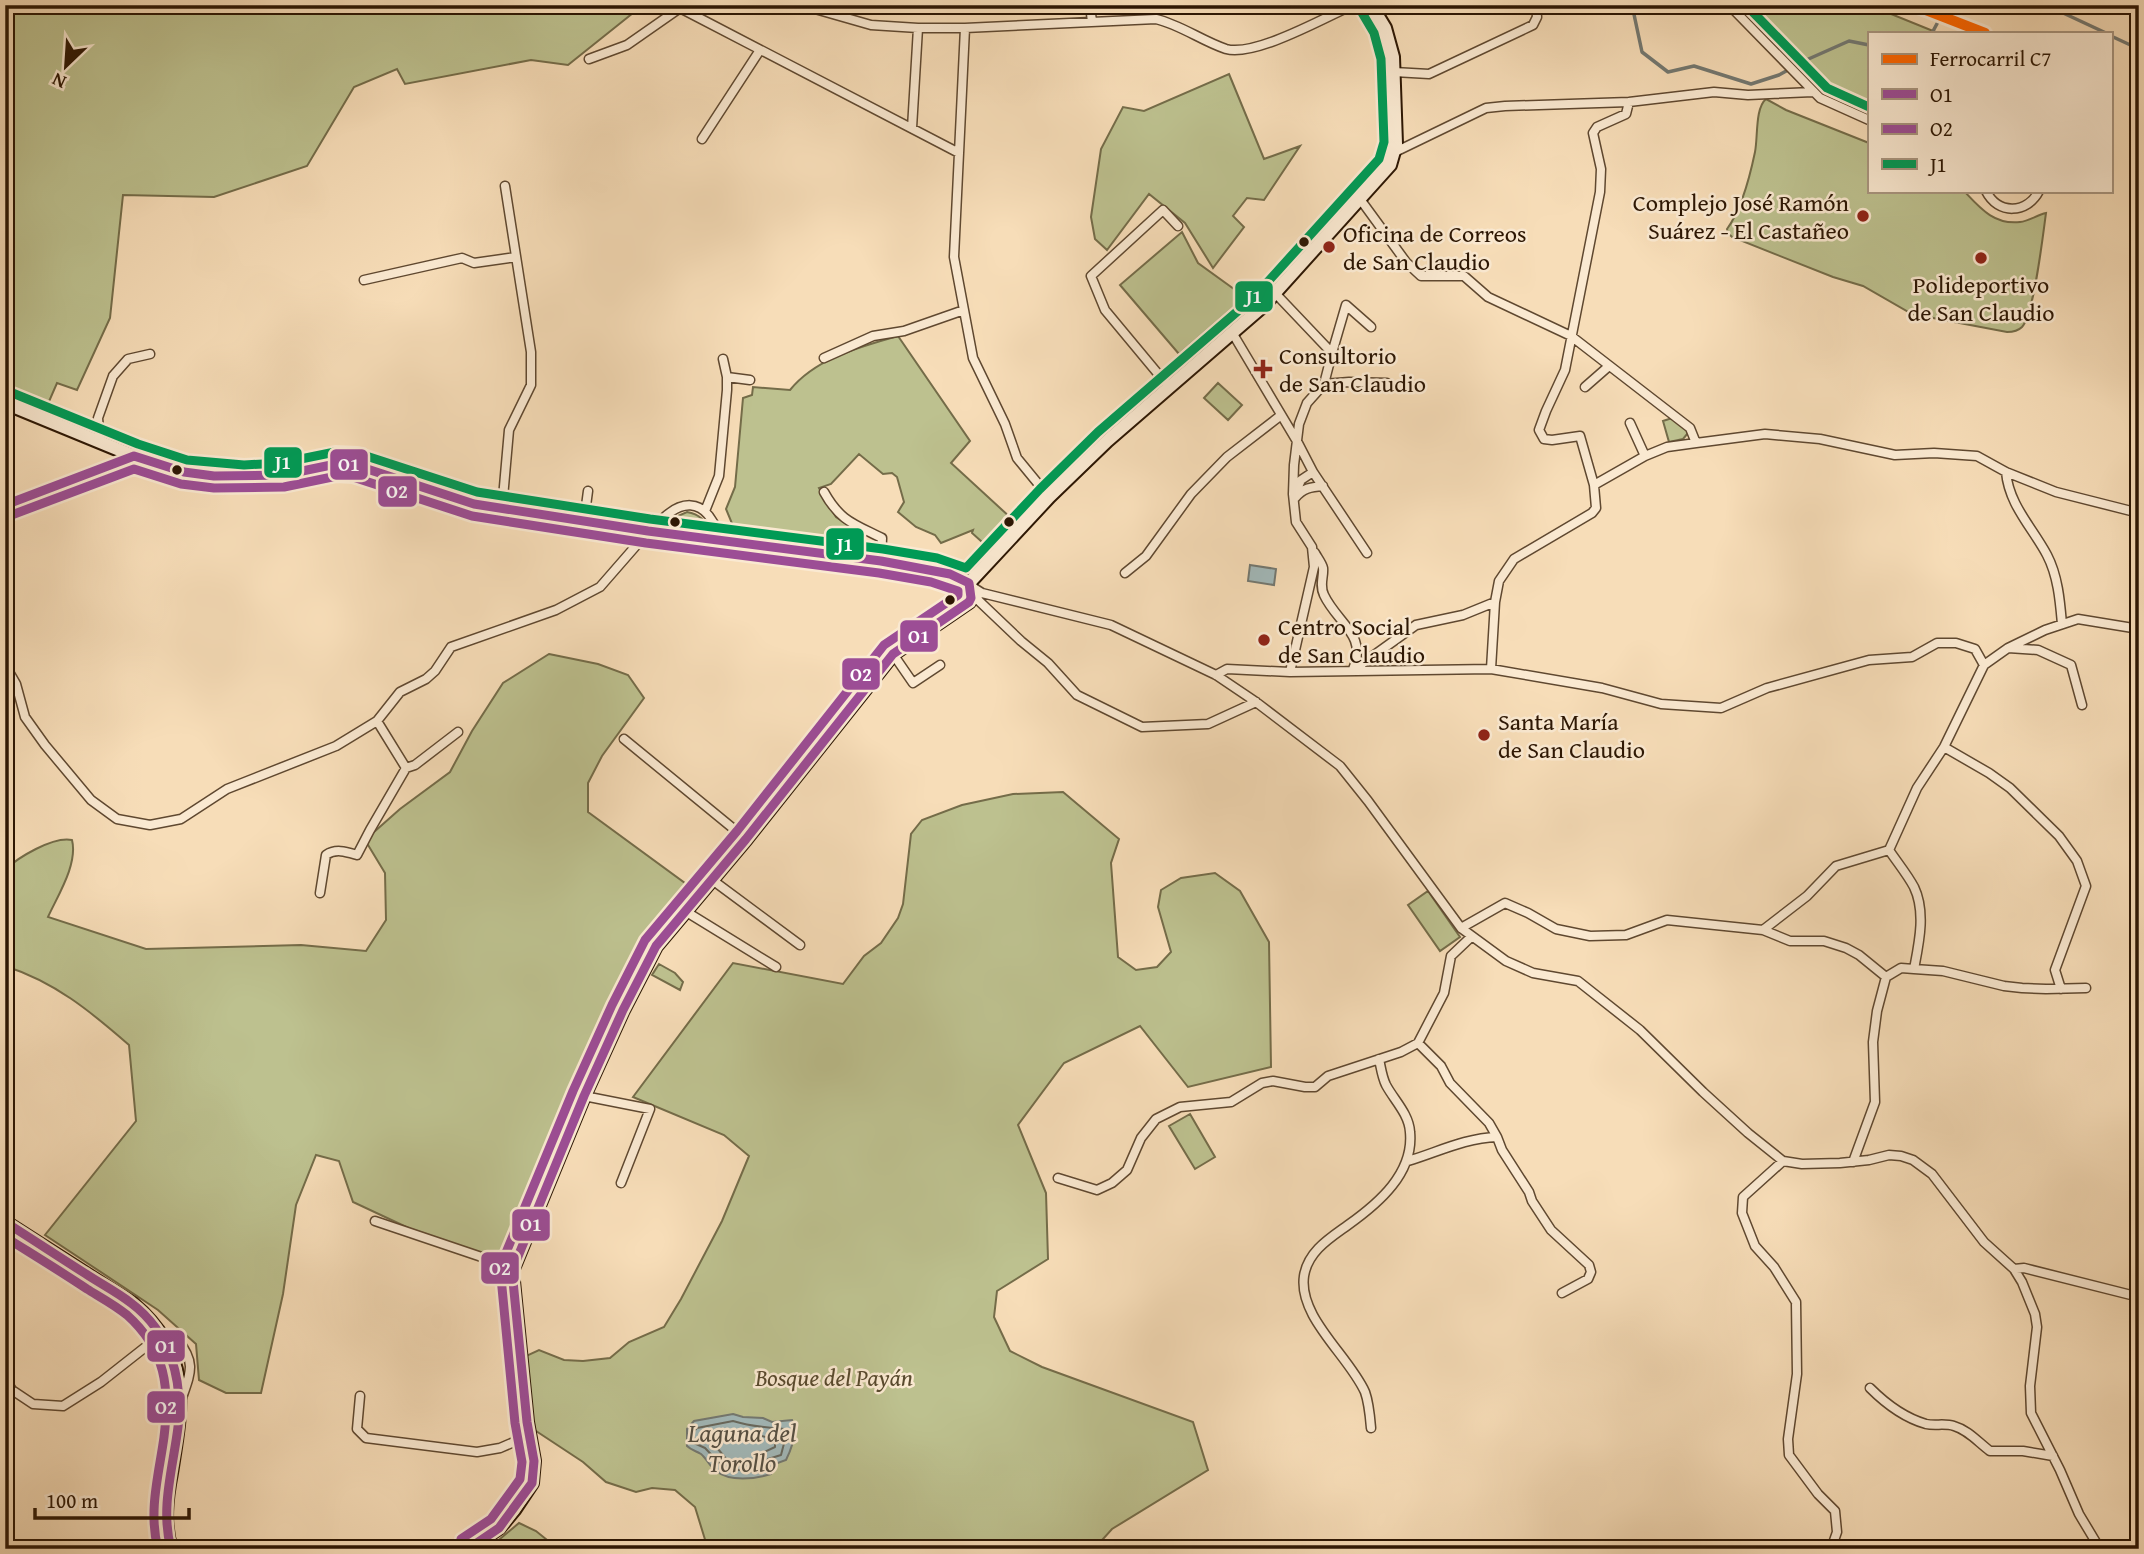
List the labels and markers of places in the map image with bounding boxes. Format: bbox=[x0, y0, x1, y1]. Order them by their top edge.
place label: Complejo José Ramón Suárez - El Castañeo bbox=[1633, 185, 1850, 248]
marker: Complejo José Ramón Suárez - El Castañeo bbox=[1855, 208, 1871, 224]
place label: Oficina de Correos de San Claudio bbox=[1343, 216, 1527, 279]
unlabelled marker bbox=[1297, 235, 1311, 249]
marker: Oficina de Correos de San Claudio bbox=[1321, 239, 1337, 255]
marker: Polideportivo de San Claudio bbox=[1973, 250, 1989, 266]
place label: Polideportivo de San Claudio bbox=[1907, 267, 2055, 330]
place label: Consultorio de San Claudio bbox=[1279, 338, 1426, 401]
marker: Consultorio de San Claudio bbox=[1253, 359, 1273, 379]
unlabelled marker bbox=[170, 463, 184, 477]
unlabelled marker bbox=[668, 515, 682, 529]
unlabelled marker bbox=[1002, 515, 1016, 529]
unlabelled marker bbox=[943, 593, 957, 607]
place label: Centro Social de San Claudio bbox=[1278, 609, 1425, 672]
marker: Centro Social de San Claudio bbox=[1256, 632, 1272, 648]
place label: Santa María de San Claudio bbox=[1498, 704, 1645, 767]
marker: Santa María de San Claudio bbox=[1476, 727, 1492, 743]

